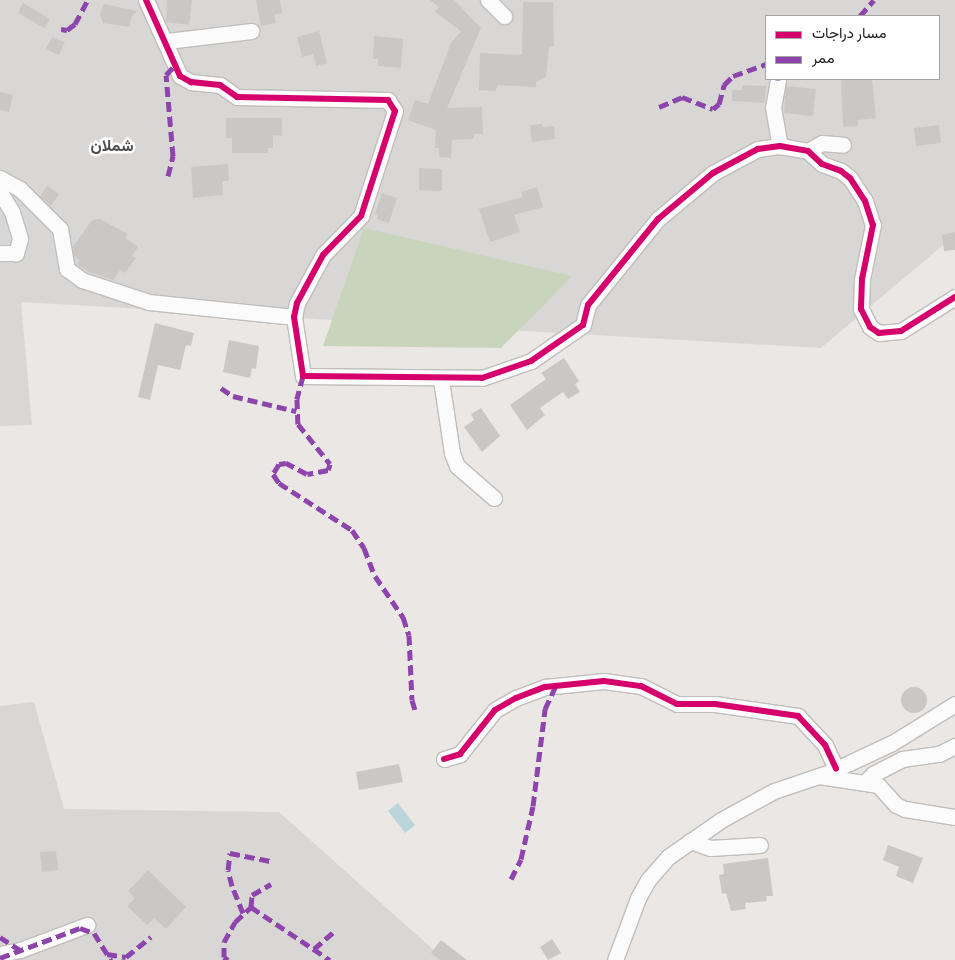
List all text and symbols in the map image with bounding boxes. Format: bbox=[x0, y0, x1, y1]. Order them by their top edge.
legend bbox=[765, 15, 940, 80]
text: مسار دراجات bbox=[812, 23, 887, 44]
text: ممر bbox=[812, 48, 834, 69]
district label: شملان bbox=[91, 136, 133, 156]

